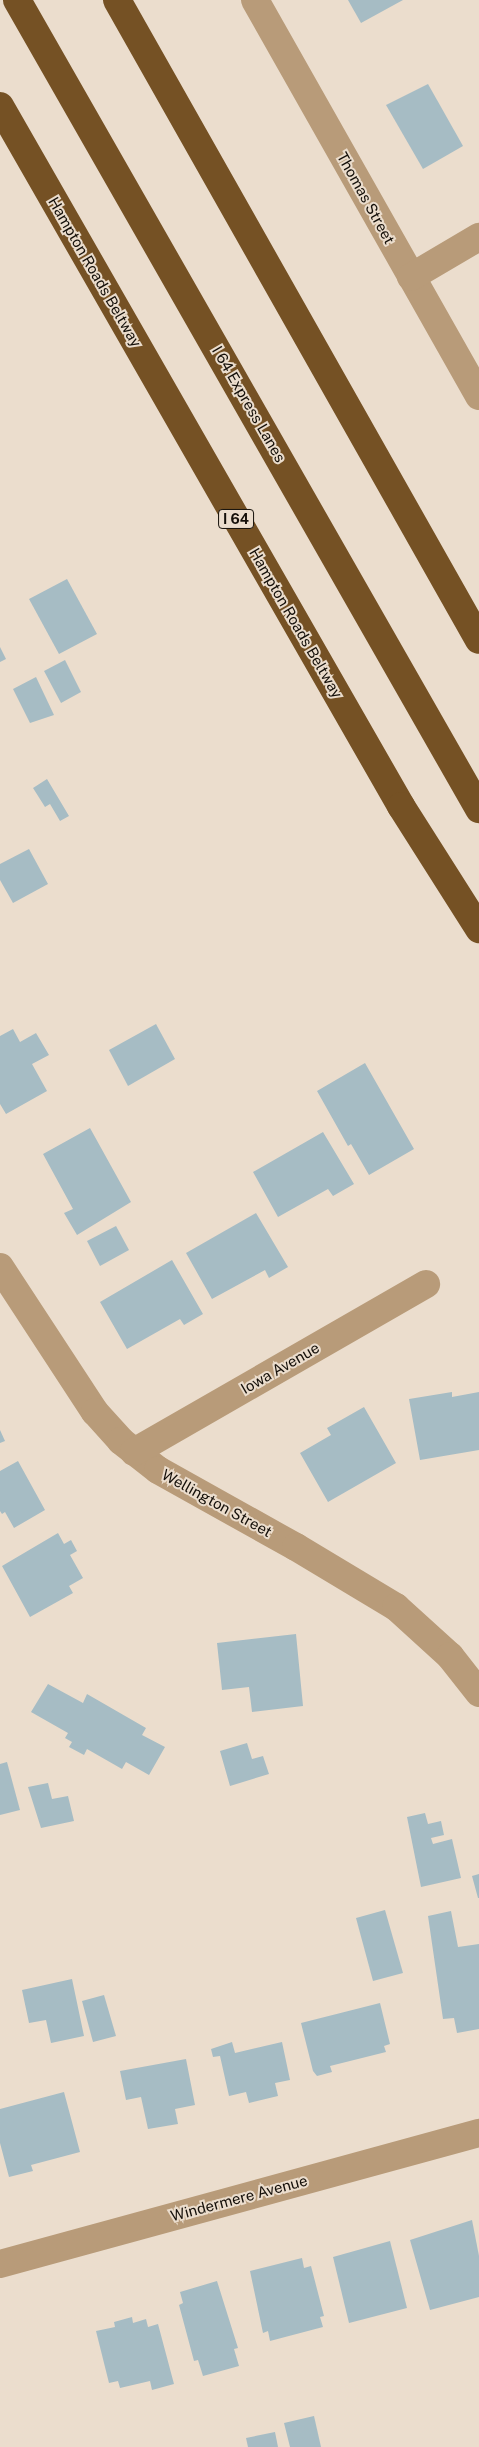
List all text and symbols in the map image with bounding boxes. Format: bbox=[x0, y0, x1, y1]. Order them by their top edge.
street label: Thomas Street bbox=[333, 149, 399, 247]
street label: Hampton Roads Beltway bbox=[45, 194, 145, 350]
street label: I 64 Express Lanes bbox=[208, 343, 290, 465]
road number: I 64 bbox=[217, 508, 255, 530]
street label: Hampton Roads Beltway bbox=[246, 545, 346, 701]
street label: Iowa Avenue bbox=[238, 1338, 322, 1398]
street label: Wellington Street bbox=[159, 1465, 275, 1541]
street label: Windermere Avenue bbox=[169, 2171, 309, 2225]

